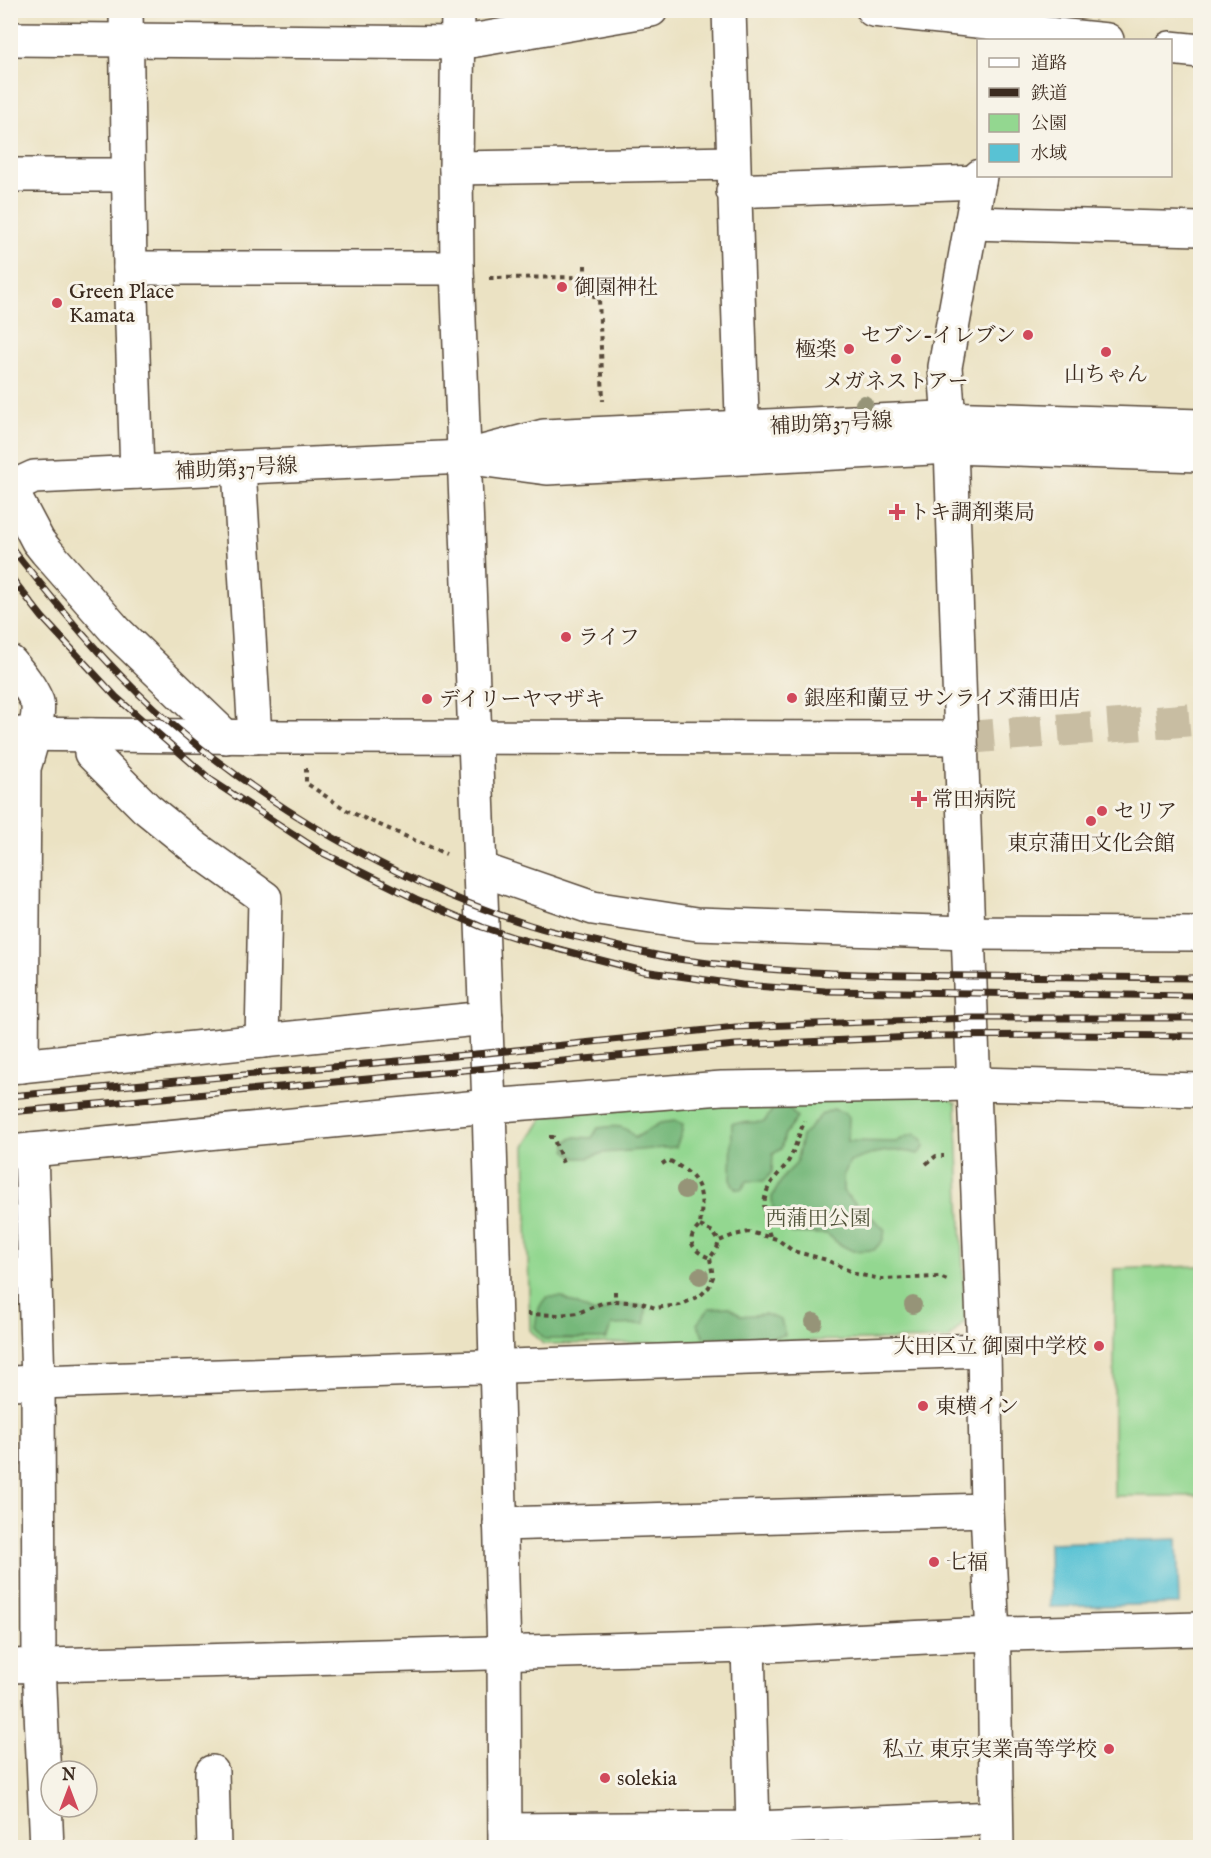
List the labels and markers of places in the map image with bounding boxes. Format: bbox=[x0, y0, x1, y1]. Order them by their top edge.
place label: 御園神社 bbox=[574, 275, 658, 302]
place label: Green Place Kamata bbox=[69, 279, 174, 330]
marker: 御園神社 bbox=[555, 280, 569, 294]
marker: Green Place Kamata bbox=[50, 296, 64, 310]
place label: セブン-イレブン bbox=[861, 323, 1016, 350]
marker: セブン-イレブン bbox=[1021, 328, 1035, 342]
place label: 極楽 bbox=[795, 337, 837, 364]
marker: 極楽 bbox=[842, 342, 856, 356]
marker: 山ちゃん bbox=[1099, 345, 1113, 359]
marker: メガネストアー bbox=[889, 352, 903, 366]
place label: 山ちゃん bbox=[1064, 362, 1148, 389]
place label: メガネストアー bbox=[823, 369, 969, 396]
place label: トキ調剤薬局 bbox=[909, 500, 1035, 527]
marker: トキ調剤薬局 bbox=[890, 505, 904, 519]
place label: ライフ bbox=[578, 625, 640, 652]
marker: ライフ bbox=[559, 630, 573, 644]
place label: 銀座和蘭豆 サンライズ蒲田店 bbox=[804, 686, 1080, 713]
place label: デイリーヤマザキ bbox=[439, 687, 606, 714]
marker: 銀座和蘭豆 サンライズ蒲田店 bbox=[785, 691, 799, 705]
marker: デイリーヤマザキ bbox=[420, 692, 434, 706]
place label: 常田病院 bbox=[932, 787, 1016, 814]
marker: 常田病院 bbox=[910, 790, 928, 808]
place label: セリア bbox=[1114, 799, 1177, 826]
marker: セリア bbox=[1095, 804, 1109, 818]
marker: 東京蒲田文化会館 bbox=[1084, 814, 1098, 828]
place label: 東京蒲田文化会館 bbox=[1007, 831, 1175, 858]
place label: 大田区立 御園中学校 bbox=[893, 1334, 1087, 1361]
marker: 大田区立 御園中学校 bbox=[1092, 1339, 1106, 1353]
place label: 東横イン bbox=[935, 1394, 1019, 1421]
marker: 東横イン bbox=[916, 1399, 930, 1413]
place label: 七福 bbox=[946, 1550, 988, 1577]
marker: 七福 bbox=[927, 1555, 941, 1569]
place label: 私立 東京実業高等学校 bbox=[882, 1737, 1097, 1764]
marker: 私立 東京実業高等学校 bbox=[1102, 1742, 1116, 1756]
place label: solekia bbox=[617, 1766, 678, 1793]
marker: solekia bbox=[598, 1771, 612, 1785]

